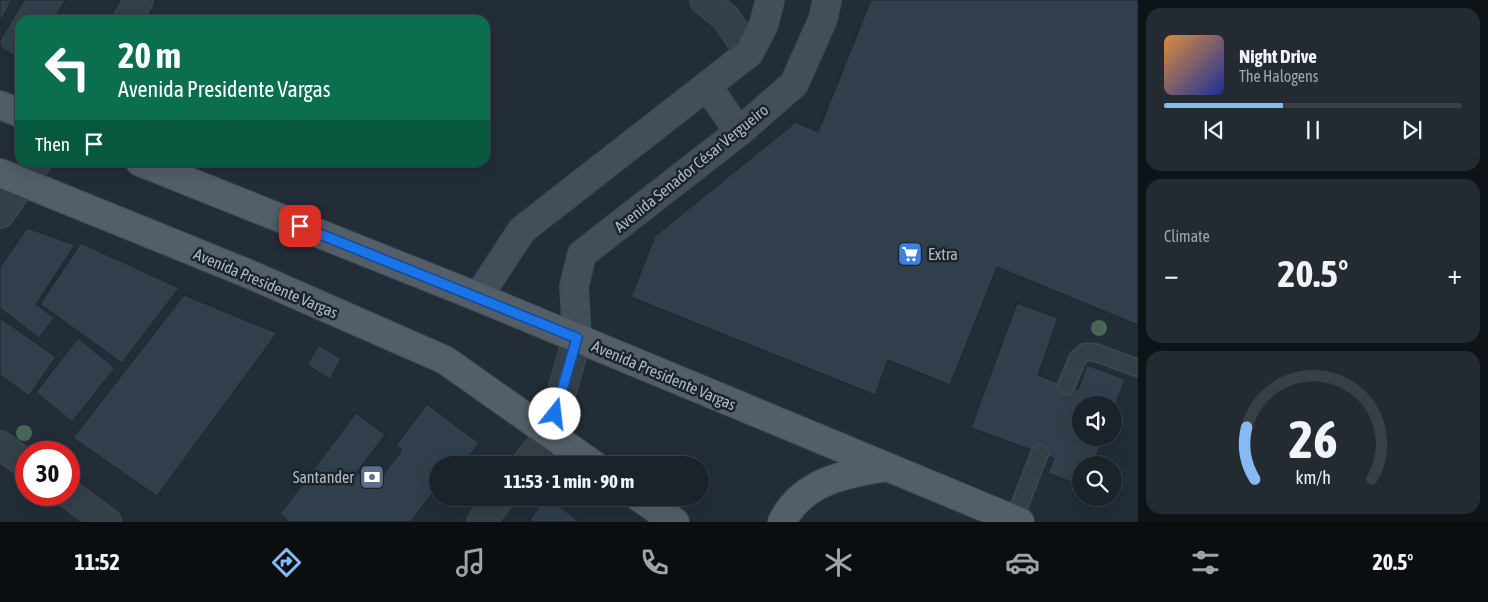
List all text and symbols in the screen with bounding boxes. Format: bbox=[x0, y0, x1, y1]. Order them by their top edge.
icon: left bbox=[35, 35, 100, 100]
text: 20 m bbox=[118, 35, 181, 75]
text: Night Drive bbox=[1239, 45, 1317, 67]
text: The Halogens bbox=[1239, 67, 1319, 85]
text: Avenida Presidente Vargas bbox=[118, 76, 331, 102]
street label: Avenida Senador César Vergueiro bbox=[611, 100, 772, 236]
icon: previous bbox=[1200, 116, 1228, 144]
icon: pause bbox=[1299, 116, 1327, 144]
icon: next bbox=[1398, 116, 1426, 144]
icon: arrive bbox=[80, 130, 108, 158]
text: Then bbox=[35, 133, 70, 155]
pin bbox=[279, 205, 321, 247]
icon: arrive bbox=[286, 212, 314, 240]
text: Climate bbox=[1164, 227, 1210, 245]
supermarket icon: Extra bbox=[897, 241, 923, 267]
street label: Avenida Presidente Vargas bbox=[191, 245, 341, 323]
place label: Extra bbox=[928, 245, 958, 263]
text: 20.5° bbox=[1278, 252, 1348, 295]
text: − bbox=[1164, 258, 1179, 290]
text: + bbox=[1447, 258, 1462, 290]
street label: Avenida Presidente Vargas bbox=[589, 337, 739, 415]
position arrow bbox=[528, 387, 580, 439]
map controls bbox=[1072, 396, 1122, 506]
button: sound bbox=[1072, 396, 1122, 446]
text: 26 bbox=[1289, 409, 1337, 469]
speed limit sign: 30 bbox=[15, 441, 80, 506]
button: search bbox=[1072, 456, 1122, 506]
bank icon: Santander bbox=[359, 464, 385, 490]
text: km/h bbox=[1295, 467, 1331, 488]
place label: Santander bbox=[293, 468, 354, 486]
text: 11:53 · 1 min · 90 m bbox=[504, 470, 634, 492]
icon: directions bbox=[269, 545, 304, 580]
icon: music bbox=[453, 545, 488, 580]
icon: phone bbox=[637, 545, 672, 580]
icon: climate bbox=[821, 545, 856, 580]
icon: car bbox=[1005, 545, 1040, 580]
icon: filters bbox=[1188, 545, 1223, 580]
text: 11:52 bbox=[74, 549, 120, 575]
text: 20.5° bbox=[1372, 549, 1413, 575]

